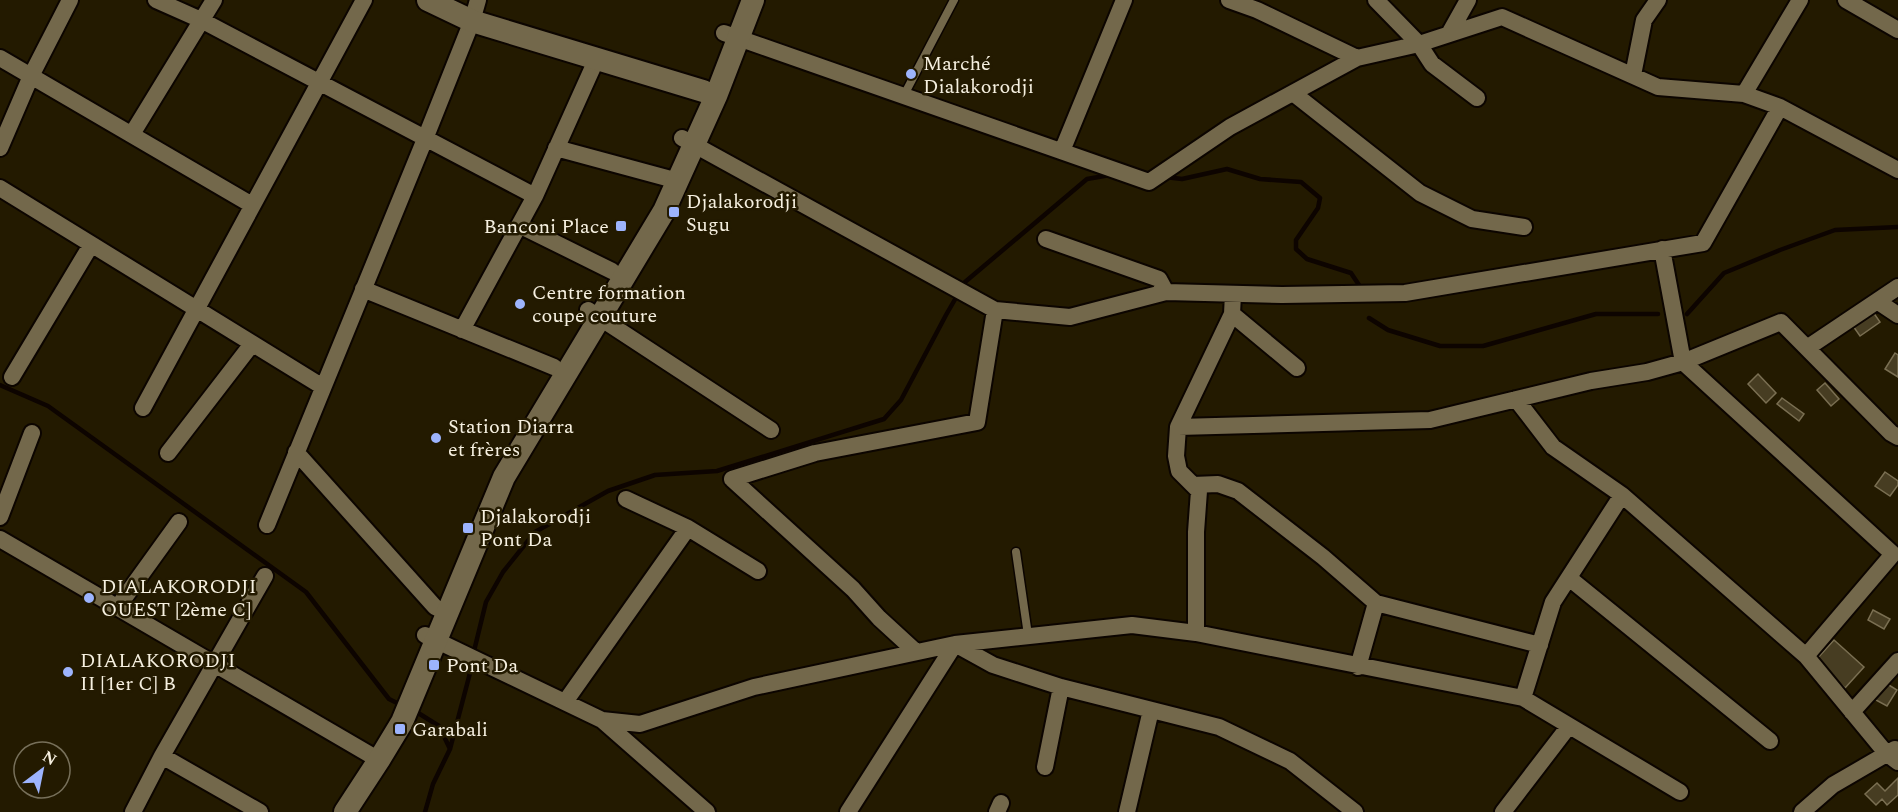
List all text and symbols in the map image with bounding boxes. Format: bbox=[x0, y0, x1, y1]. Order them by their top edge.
place label: Marché Dialakorodji bbox=[923, 49, 1034, 102]
marker: Marché Dialakorodji bbox=[904, 67, 918, 81]
place label: Djalakorodji Sugu bbox=[686, 187, 797, 240]
marker: Djalakorodji Sugu bbox=[667, 205, 681, 219]
place label: Banconi Place bbox=[484, 212, 609, 242]
marker: Banconi Place bbox=[614, 219, 628, 233]
place label: Centre formation coupe couture bbox=[532, 278, 686, 331]
marker: Centre formation coupe couture bbox=[513, 297, 527, 311]
place label: Station Diarra et frères bbox=[448, 412, 574, 465]
marker: Station Diarra et frères bbox=[429, 431, 443, 445]
place label: Djalakorodji Pont Da bbox=[480, 502, 591, 555]
marker: Djalakorodji Pont Da bbox=[461, 521, 475, 535]
place label: DIALAKORODJI OUEST [2ème C] bbox=[101, 572, 257, 625]
marker: DIALAKORODJI OUEST [2ème C] bbox=[82, 591, 96, 605]
place label: DIALAKORODJI II [1er C] B bbox=[80, 646, 236, 699]
place label: Pont Da bbox=[446, 651, 518, 681]
marker: Pont Da bbox=[427, 658, 441, 672]
marker: DIALAKORODJI II [1er C] B bbox=[61, 665, 75, 679]
place label: Garabali bbox=[412, 715, 488, 745]
marker: Garabali bbox=[393, 722, 407, 736]
north arrow bbox=[12, 740, 72, 800]
text: N bbox=[38, 744, 61, 772]

